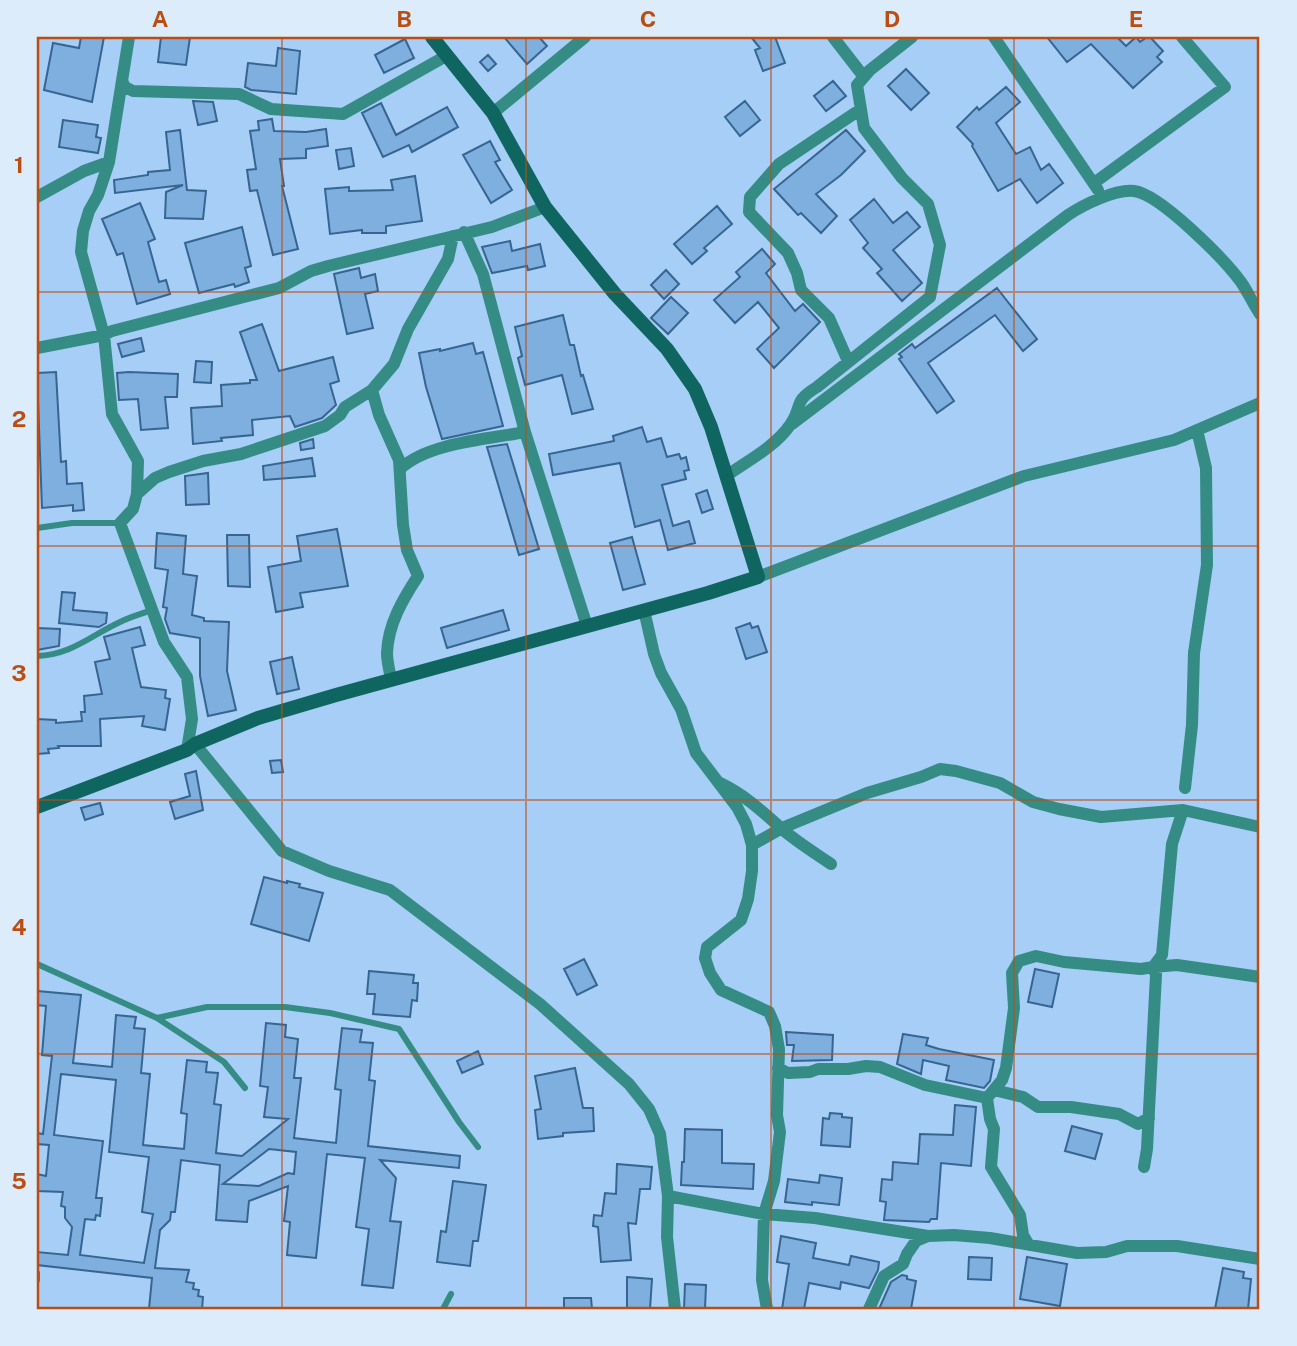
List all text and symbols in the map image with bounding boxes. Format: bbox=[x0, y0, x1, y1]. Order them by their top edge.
text: A bbox=[152, 5, 169, 32]
text: B bbox=[396, 5, 412, 32]
text: C bbox=[640, 5, 656, 32]
text: D bbox=[884, 5, 900, 32]
text: E bbox=[1129, 5, 1143, 32]
text: 1 bbox=[14, 151, 24, 178]
text: 2 bbox=[12, 405, 26, 432]
text: 3 bbox=[11, 659, 27, 686]
text: 4 bbox=[11, 913, 27, 940]
text: 5 bbox=[11, 1167, 27, 1194]

